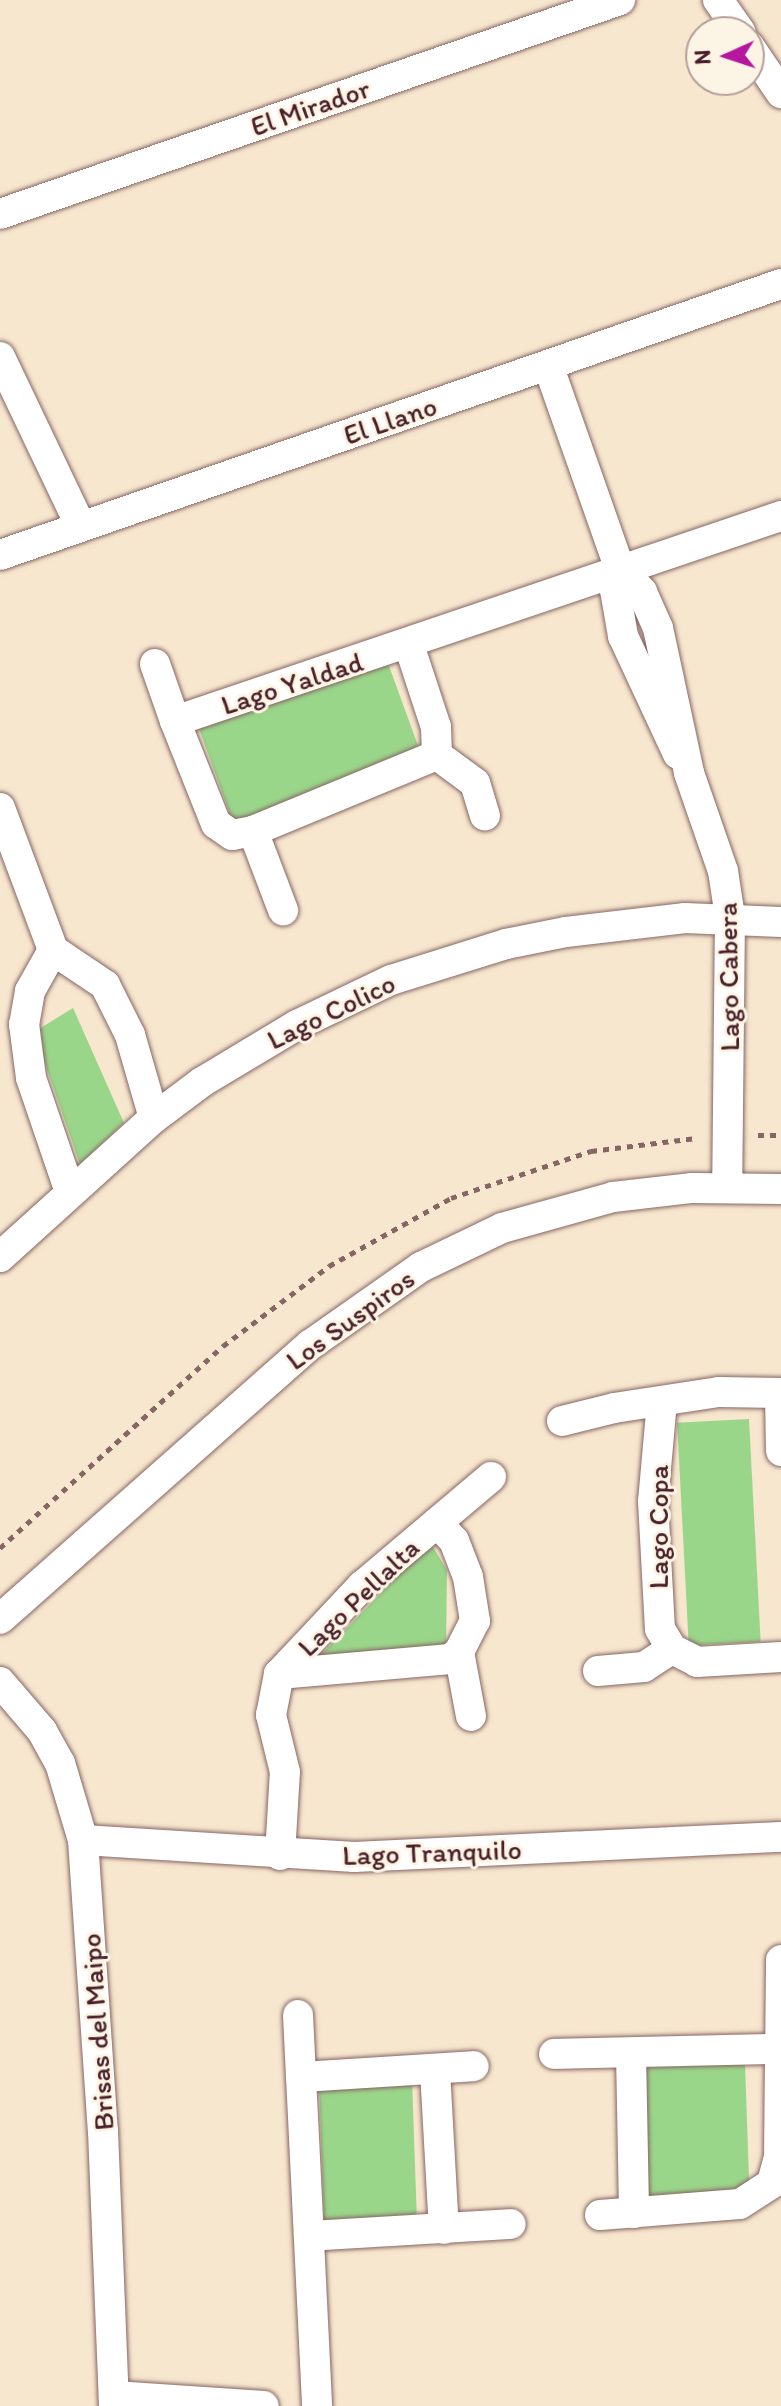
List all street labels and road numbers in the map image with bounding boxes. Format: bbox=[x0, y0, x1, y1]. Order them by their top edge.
street label: El Mirador bbox=[246, 71, 374, 143]
street label: El Llano bbox=[339, 389, 441, 451]
street label: Lago Yaldad bbox=[218, 645, 366, 721]
street label: Lago Cabera bbox=[710, 902, 746, 1052]
street label: Lago Colico bbox=[262, 966, 400, 1056]
street label: Los Suspiros bbox=[280, 1261, 420, 1377]
street label: Lago Copa bbox=[641, 1465, 675, 1589]
street label: Lago Pellalta bbox=[291, 1531, 425, 1663]
street label: Lago Tranquilo bbox=[343, 1832, 521, 1872]
street label: Brisas del Maipo bbox=[73, 1932, 121, 2132]

